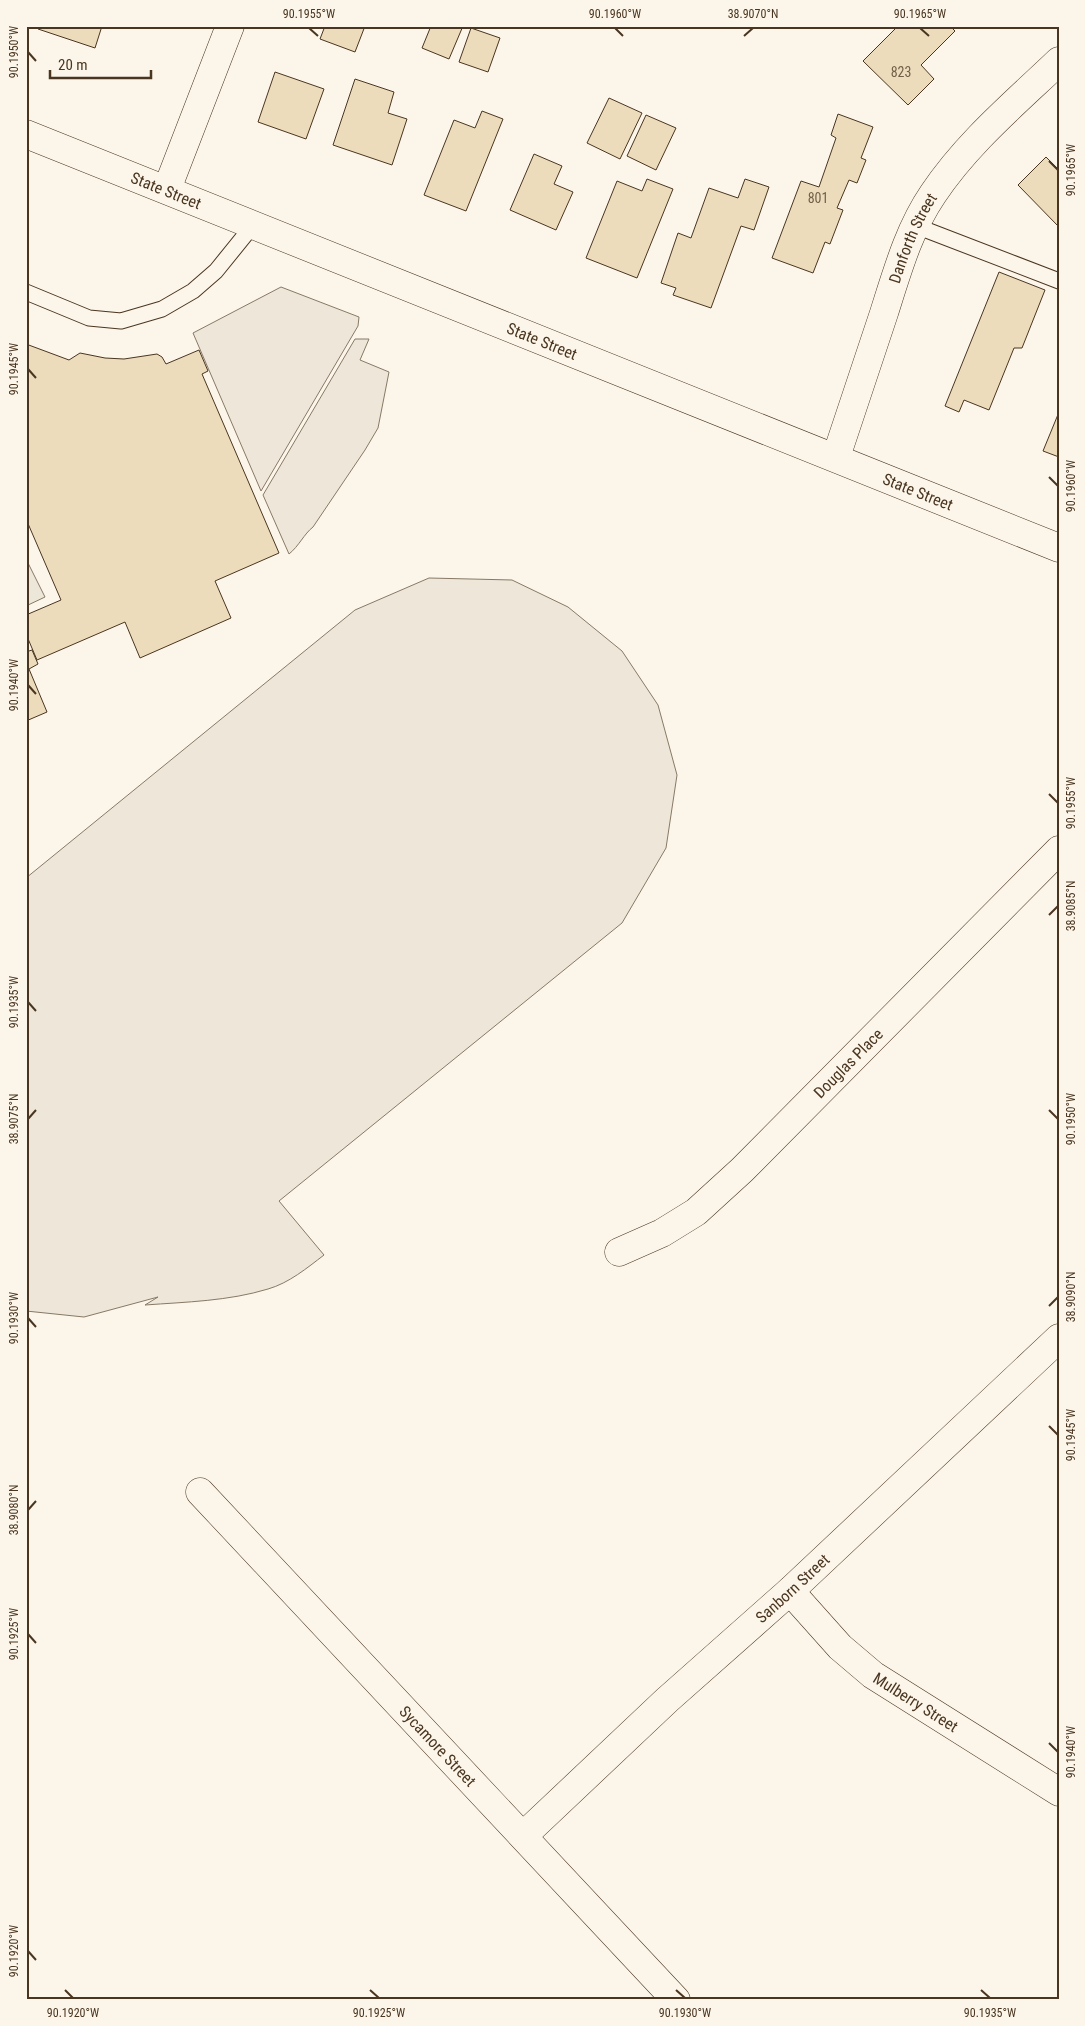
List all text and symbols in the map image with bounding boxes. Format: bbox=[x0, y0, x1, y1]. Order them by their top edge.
text: 90.1955°W bbox=[283, 7, 335, 21]
text: 90.1960°W bbox=[589, 7, 641, 21]
text: 38.9070°N bbox=[728, 7, 778, 21]
text: 90.1965°W bbox=[894, 7, 946, 21]
text: 90.1950°W bbox=[7, 26, 21, 78]
scale bar bbox=[50, 48, 151, 80]
text: 20 m bbox=[58, 56, 88, 74]
house number: 823 bbox=[891, 64, 911, 80]
text: 90.1965°W bbox=[1064, 144, 1078, 196]
street label: State Street bbox=[128, 168, 204, 213]
street label: Danforth Street bbox=[885, 189, 941, 285]
house number: 801 bbox=[808, 190, 828, 206]
street label: State Street bbox=[504, 318, 580, 364]
text: 90.1945°W bbox=[7, 343, 21, 395]
text: 90.1960°W bbox=[1064, 460, 1078, 512]
street label: State Street bbox=[880, 469, 956, 514]
text: 90.1940°W bbox=[7, 659, 21, 711]
text: 90.1955°W bbox=[1064, 777, 1078, 829]
text: 38.9085°N bbox=[1064, 881, 1078, 931]
text: 90.1935°W bbox=[7, 976, 21, 1028]
street label: Douglas Place bbox=[810, 1024, 887, 1102]
text: 90.1950°W bbox=[1064, 1093, 1078, 1145]
text: 38.9075°N bbox=[7, 1094, 21, 1144]
text: 38.9090°N bbox=[1064, 1272, 1078, 1322]
text: 90.1930°W bbox=[7, 1292, 21, 1344]
text: 90.1945°W bbox=[1064, 1409, 1078, 1461]
text: 38.9080°N bbox=[7, 1485, 21, 1535]
street label: Sanborn Street bbox=[751, 1549, 833, 1627]
text: 90.1925°W bbox=[7, 1608, 21, 1660]
street label: Mulberry Street bbox=[870, 1668, 962, 1736]
street label: Sycamore Street bbox=[396, 1702, 480, 1790]
text: 90.1940°W bbox=[1064, 1726, 1078, 1778]
text: 90.1920°W bbox=[7, 1925, 21, 1977]
text: 90.1920°W bbox=[47, 2006, 99, 2020]
text: 90.1925°W bbox=[353, 2006, 405, 2020]
text: 90.1930°W bbox=[659, 2006, 711, 2020]
text: 90.1935°W bbox=[964, 2006, 1016, 2020]

